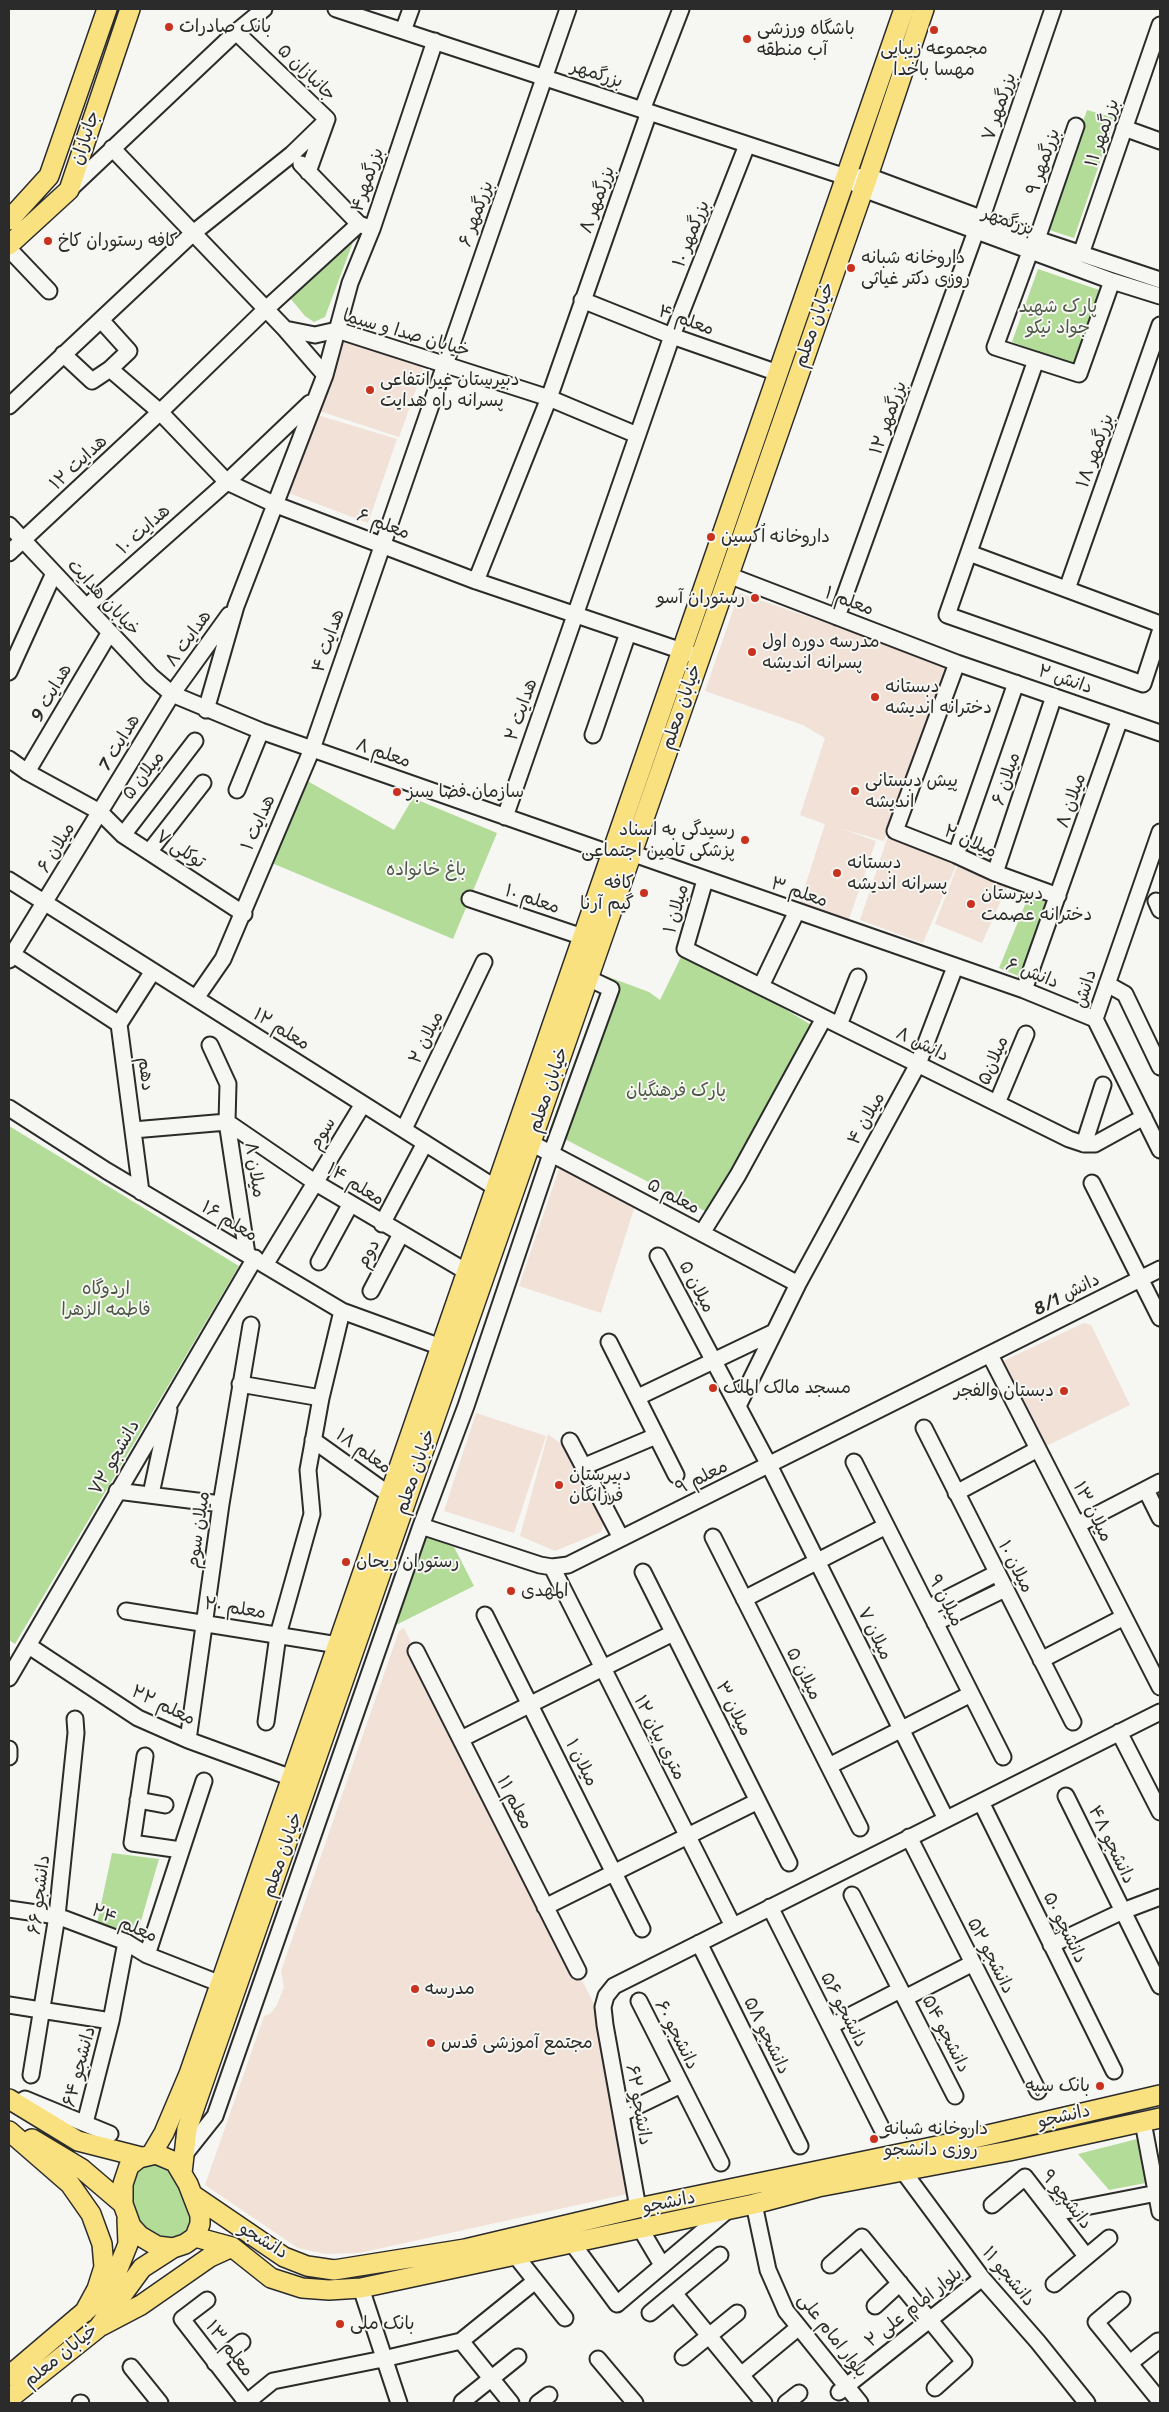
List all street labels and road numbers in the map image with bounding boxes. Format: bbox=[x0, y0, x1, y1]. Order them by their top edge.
street label: جانبازان ۵ bbox=[272, 40, 340, 106]
street label: بزرگمهر bbox=[568, 57, 626, 93]
street label: بزرگمهر ۷ bbox=[978, 70, 1022, 144]
street label: بزرگمهر ۱۱ bbox=[1081, 96, 1125, 170]
street label: جانبازان bbox=[67, 108, 105, 168]
street label: بزرگمهر ۹ bbox=[1023, 126, 1065, 198]
street label: بزرگمهر۴ bbox=[347, 145, 389, 215]
street label: بزرگمهر ۸ bbox=[576, 163, 620, 237]
street label: بزرگمهر ۶ bbox=[455, 178, 499, 250]
street label: بزرگمهر ۱۰ bbox=[669, 197, 715, 271]
street label: بزرگمهر bbox=[979, 203, 1037, 241]
street label: خیابان معلم bbox=[790, 280, 840, 370]
street label: معلم ۴ bbox=[655, 301, 717, 341]
street label: خیابان صدا و سیما bbox=[340, 306, 472, 362]
street label: بزرگمهر ۱۲ bbox=[866, 378, 912, 458]
street label: بزرگمهر ۱۸ bbox=[1073, 411, 1119, 491]
street label: هدایت ۱۲ bbox=[46, 431, 112, 495]
street label: هدایت ۱۰ bbox=[113, 500, 175, 560]
street label: معلم ۶ bbox=[353, 505, 413, 545]
street label: خیابان هدایت bbox=[62, 555, 144, 641]
street label: معلم ۱ bbox=[821, 583, 877, 621]
street label: هدایت ۸ bbox=[161, 606, 217, 672]
street label: هدایت ۴ bbox=[308, 606, 350, 676]
street label: هدایت 9 bbox=[27, 660, 77, 726]
street label: دانش ۲ bbox=[1035, 661, 1095, 699]
street label: خیابان معلم bbox=[657, 662, 707, 752]
street label: هدایت ۲ bbox=[501, 676, 543, 744]
street label: هدایت 7 bbox=[95, 711, 145, 775]
street label: معلم ۸ bbox=[353, 735, 413, 773]
street label: میلان ۵ bbox=[118, 747, 170, 805]
street label: میلان ۶ bbox=[988, 750, 1026, 808]
street label: میلان ۸ bbox=[1053, 771, 1091, 831]
street label: هدایت ۱ bbox=[237, 792, 281, 854]
street label: میلان ۶ bbox=[34, 819, 80, 877]
street label: میلان ۲ bbox=[940, 821, 1000, 863]
street label: توکلی ۷ bbox=[151, 826, 209, 874]
street label: معلم ۳ bbox=[768, 873, 830, 913]
street label: معلم ۱۰ bbox=[502, 881, 562, 919]
street label: میلان ۱ bbox=[660, 882, 694, 936]
street label: دانش ۶ bbox=[1003, 954, 1061, 994]
street label: دانش bbox=[1070, 967, 1102, 1011]
street label: معلم ۱۲ bbox=[249, 1004, 313, 1056]
street label: میلان ۲ bbox=[405, 1008, 449, 1068]
street label: دانش ۸ bbox=[892, 1023, 952, 1067]
street label: میلان۵ bbox=[974, 1033, 1014, 1089]
street label: خیابان معلم bbox=[524, 1045, 574, 1135]
street label: دهم bbox=[132, 1056, 158, 1092]
street label: میلان ۴ bbox=[844, 1089, 890, 1149]
street label: سوم bbox=[305, 1114, 341, 1154]
street label: میلان ۸ bbox=[239, 1141, 269, 1199]
street label: معلم ۱۴ bbox=[322, 1159, 388, 1211]
street label: معلم ۵ bbox=[643, 1174, 703, 1220]
street label: معلم ۱۶ bbox=[197, 1197, 261, 1247]
street label: دوم bbox=[353, 1236, 385, 1272]
street label: میلان ۵ bbox=[673, 1257, 719, 1317]
street label: دانش 8/1 bbox=[1030, 1269, 1104, 1321]
street label: دانشجو ۷۲ bbox=[85, 1417, 145, 1499]
street label: معلم ۱۸ bbox=[331, 1425, 395, 1479]
street label: خیابان معلم bbox=[391, 1427, 441, 1517]
street label: معلم ۹ bbox=[672, 1456, 732, 1500]
street label: میلان ۱۳ bbox=[1068, 1478, 1116, 1546]
street label: میلان سوم bbox=[183, 1490, 215, 1570]
street label: میلان ۱۰ bbox=[993, 1537, 1037, 1597]
street label: میلان ۹ bbox=[923, 1572, 967, 1630]
street label: معلم ۲۰ bbox=[203, 1593, 267, 1625]
street label: میلان ۷ bbox=[852, 1604, 896, 1664]
street label: میلان ۵ bbox=[781, 1644, 825, 1704]
street label: میلان ۳ bbox=[710, 1678, 756, 1740]
street label: معلم ۲۲ bbox=[127, 1681, 199, 1731]
street label: ۱۲ متری بیان bbox=[628, 1692, 690, 1784]
street label: میلان ۱ bbox=[560, 1736, 602, 1790]
street label: معلم ۱۱ bbox=[491, 1773, 537, 1833]
street label: دانشجو ۴۸ bbox=[1083, 1802, 1139, 1888]
street label: خیابان معلم bbox=[258, 1810, 308, 1900]
street label: دانشجو ۶۶ bbox=[24, 1854, 56, 1936]
street label: دانشجو ۵۰ bbox=[1038, 1889, 1090, 1967]
street label: معلم ۲۴ bbox=[88, 1900, 160, 1948]
street label: دانشجو ۵۲ bbox=[962, 1914, 1018, 1998]
street label: دانشجو ۵۶ bbox=[815, 1969, 871, 2051]
street label: دانشجو ۵۴ bbox=[916, 1992, 974, 2076]
street label: دانشجو ۵۸ bbox=[738, 1994, 794, 2078]
street label: دانشجو ۶۰ bbox=[649, 1997, 703, 2073]
street label: دانشجو ۶۴ bbox=[59, 2024, 101, 2110]
street label: دانشجو ۶۲ bbox=[620, 2063, 656, 2147]
street label: دانشجو bbox=[1036, 2100, 1092, 2134]
street label: دانشجو ۹ bbox=[1036, 2166, 1096, 2234]
street label: دانشجو bbox=[641, 2187, 697, 2219]
street label: دانشجو bbox=[235, 2218, 291, 2264]
street label: دانشجو ۱۱ bbox=[977, 2243, 1039, 2311]
street label: بلوار امام علی ۲ bbox=[861, 2263, 967, 2353]
street label: بلوار امام علی bbox=[792, 2290, 872, 2382]
street label: معلم ۱۳ bbox=[200, 2317, 258, 2381]
street label: خیابان معلم bbox=[20, 2320, 102, 2392]

